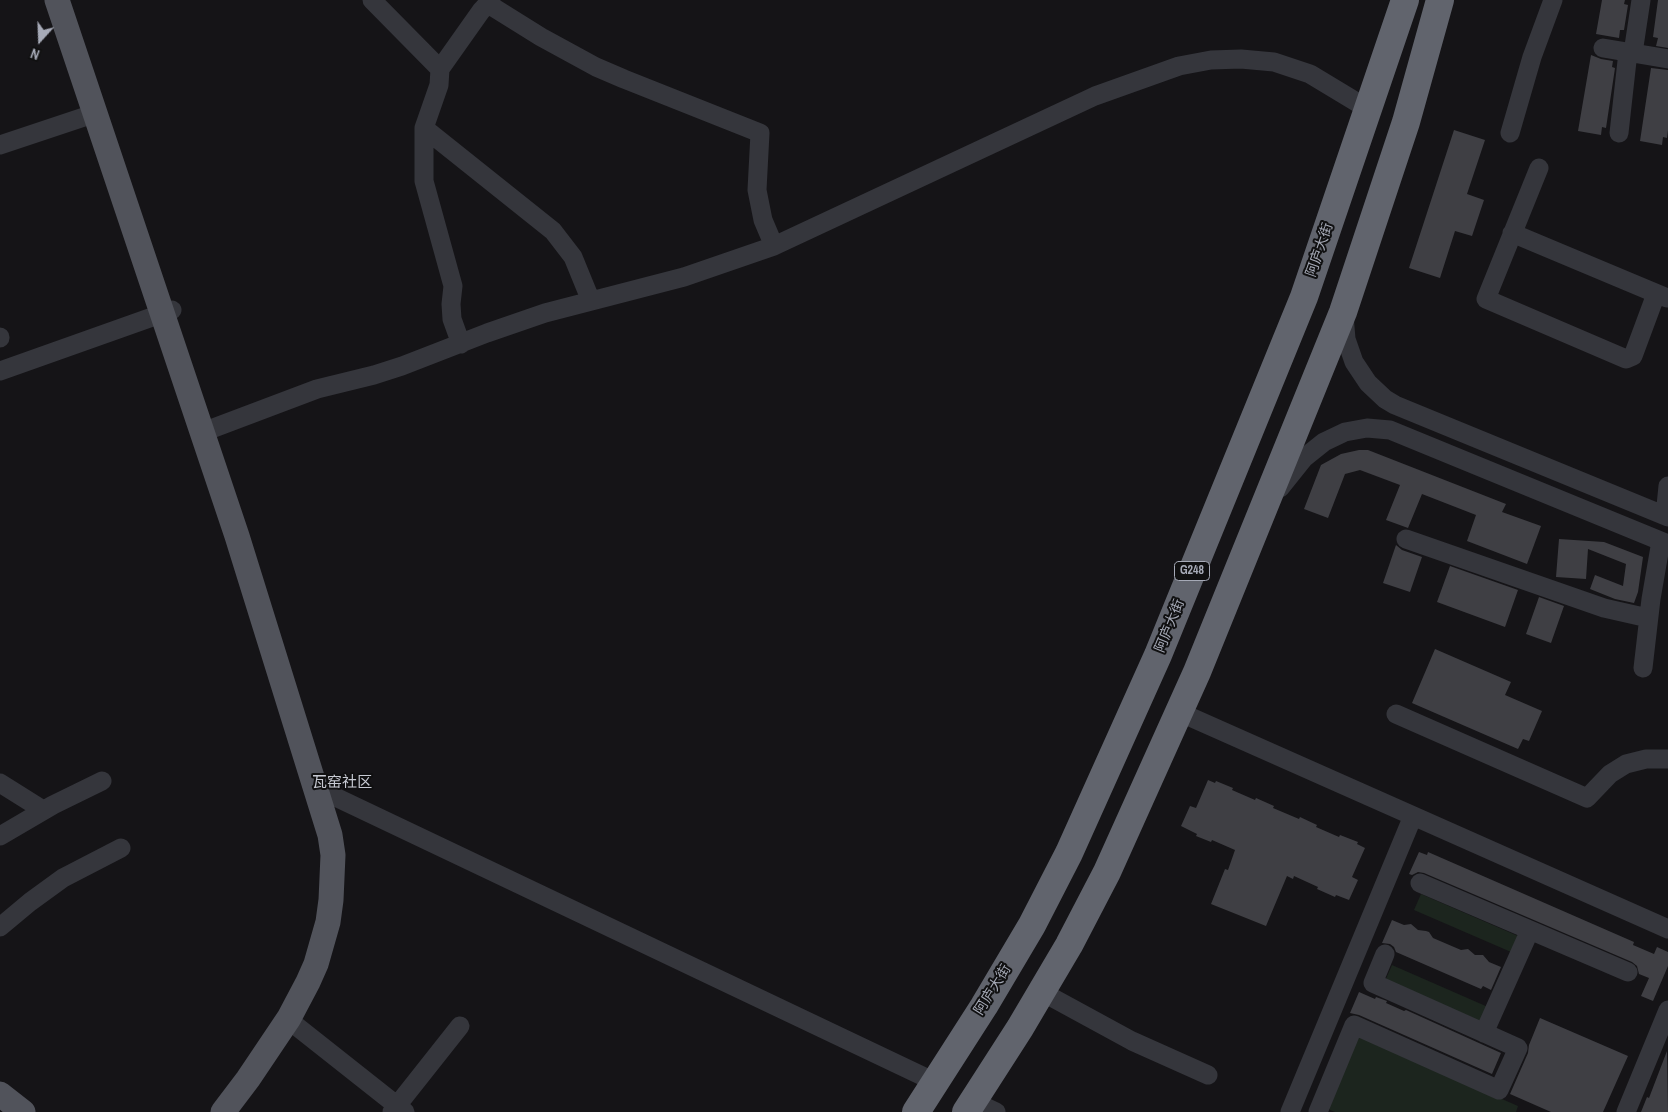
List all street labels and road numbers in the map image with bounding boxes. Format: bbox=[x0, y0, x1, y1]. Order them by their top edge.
street label: 阿庐大街 bbox=[1303, 221, 1337, 279]
road number: G248 bbox=[1174, 562, 1210, 580]
street label: 阿庐大街 bbox=[1152, 597, 1188, 655]
street label: 阿庐大街 bbox=[971, 962, 1015, 1018]

